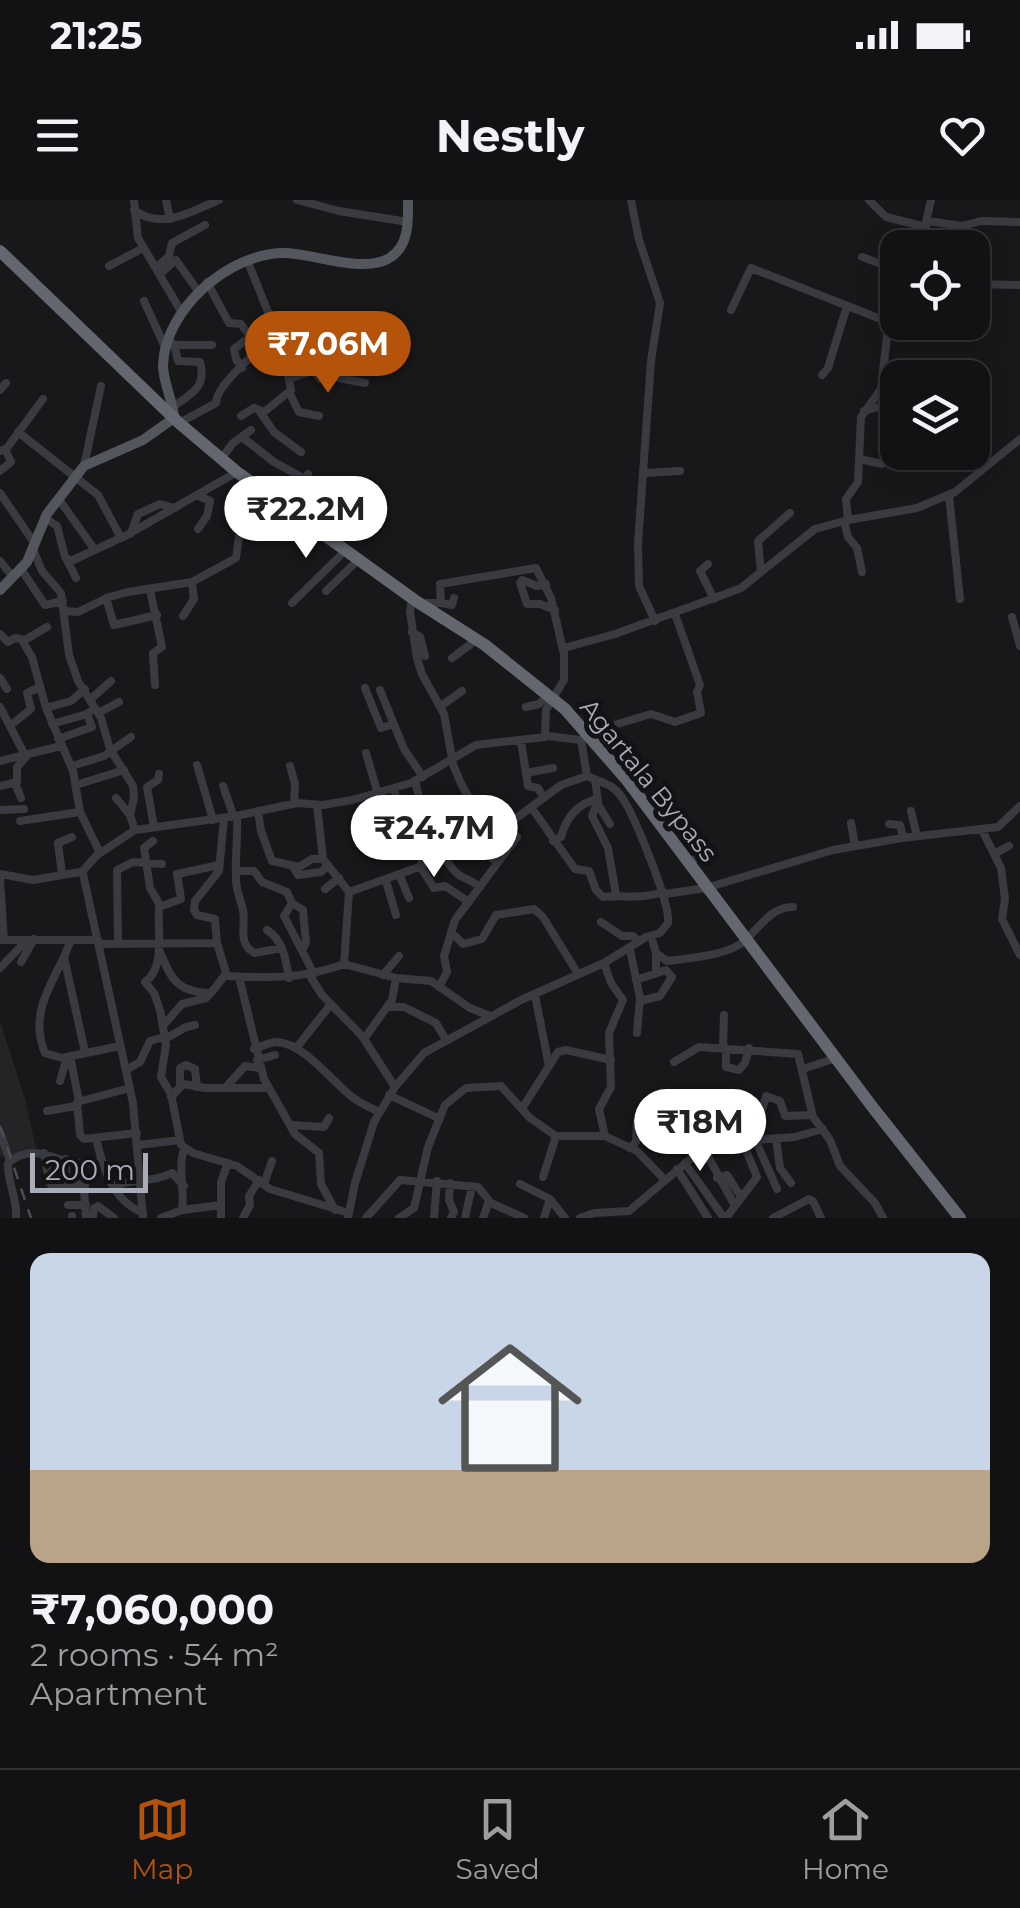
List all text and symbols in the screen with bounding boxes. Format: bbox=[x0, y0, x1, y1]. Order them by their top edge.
text: 21:25 bbox=[50, 12, 142, 59]
icon: menu bbox=[30, 108, 85, 163]
text: Nestly bbox=[436, 108, 584, 163]
icon: heart bbox=[935, 108, 990, 163]
map controls bbox=[880, 230, 990, 470]
button: locate bbox=[880, 230, 990, 340]
pin: ₹7.06M bbox=[247, 311, 409, 396]
text: ₹7.06M bbox=[267, 324, 389, 363]
button: layers bbox=[880, 360, 990, 470]
pin: ₹22.2M bbox=[225, 476, 387, 561]
text: ₹22.2M bbox=[246, 489, 366, 528]
street label: Agartala Bypass bbox=[574, 692, 724, 868]
pin: ₹24.7M bbox=[353, 795, 515, 880]
text: ₹24.7M bbox=[373, 808, 495, 847]
pin: ₹18M bbox=[641, 1089, 759, 1174]
text: ₹18M bbox=[656, 1102, 744, 1141]
scale bar bbox=[30, 1148, 148, 1193]
text: 200 m bbox=[45, 1153, 135, 1187]
icon: home bbox=[420, 1318, 600, 1498]
text: ₹7,060,000 bbox=[30, 1583, 274, 1635]
text: 2 rooms · 54 m² bbox=[30, 1635, 279, 1674]
text: Apartment bbox=[30, 1674, 208, 1713]
tab: Map bbox=[131, 1792, 193, 1886]
tab: Saved bbox=[456, 1792, 540, 1886]
tab: Home bbox=[802, 1792, 889, 1886]

